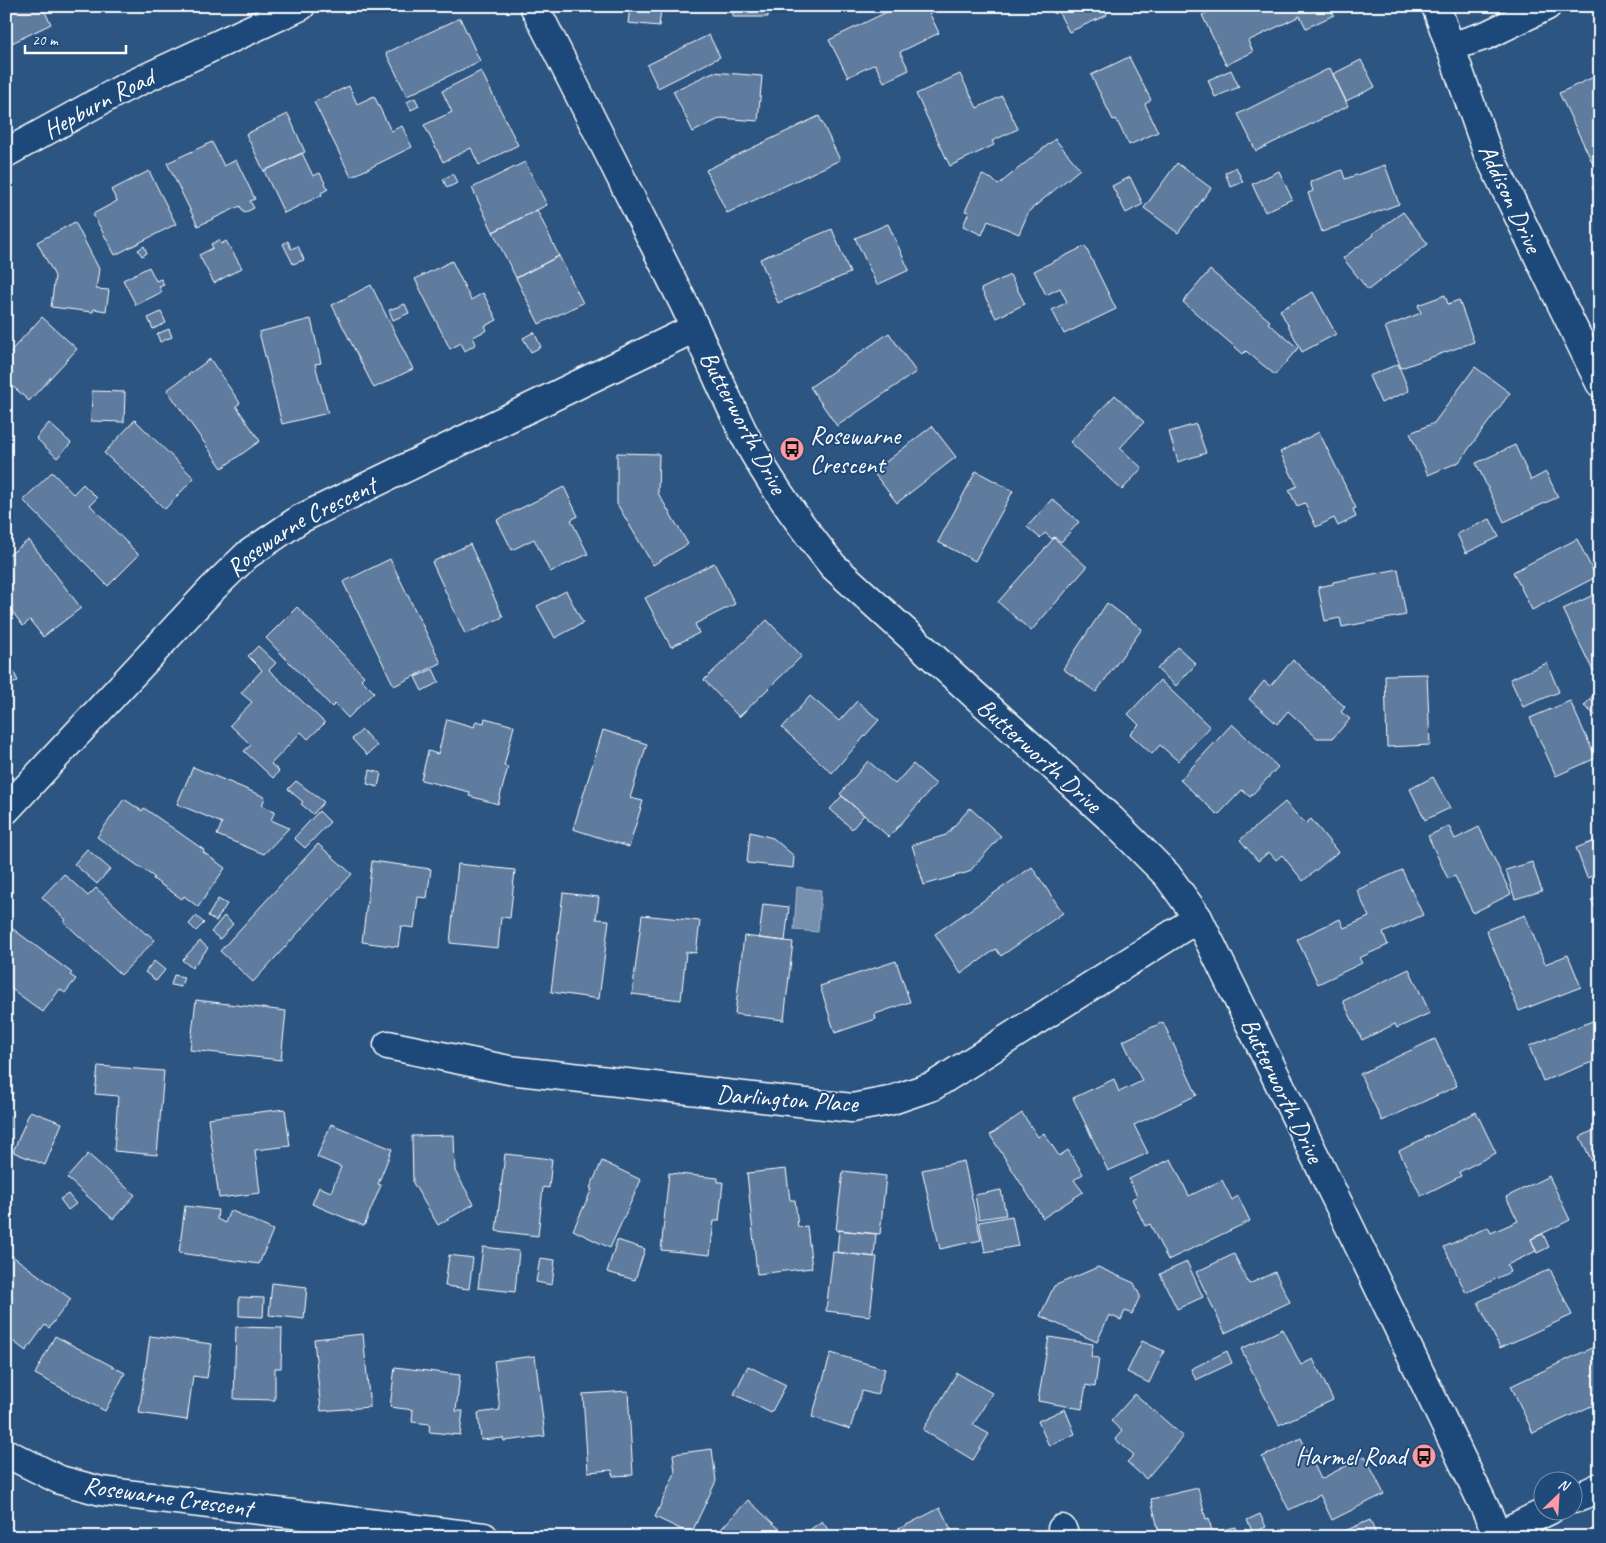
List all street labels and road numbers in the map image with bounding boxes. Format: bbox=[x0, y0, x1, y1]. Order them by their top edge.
street label: Hepburn Road bbox=[38, 60, 163, 146]
street label: Addison Drive bbox=[1471, 139, 1550, 259]
street label: Butterworth Drive bbox=[692, 346, 795, 501]
street label: Rosewarne Crescent bbox=[219, 468, 385, 584]
street label: Butterworth Drive bbox=[970, 691, 1110, 821]
street label: Butterworth Drive bbox=[1233, 1013, 1332, 1170]
street label: Darlington Place bbox=[715, 1078, 861, 1120]
street label: Rosewarne Crescent bbox=[81, 1469, 258, 1525]

